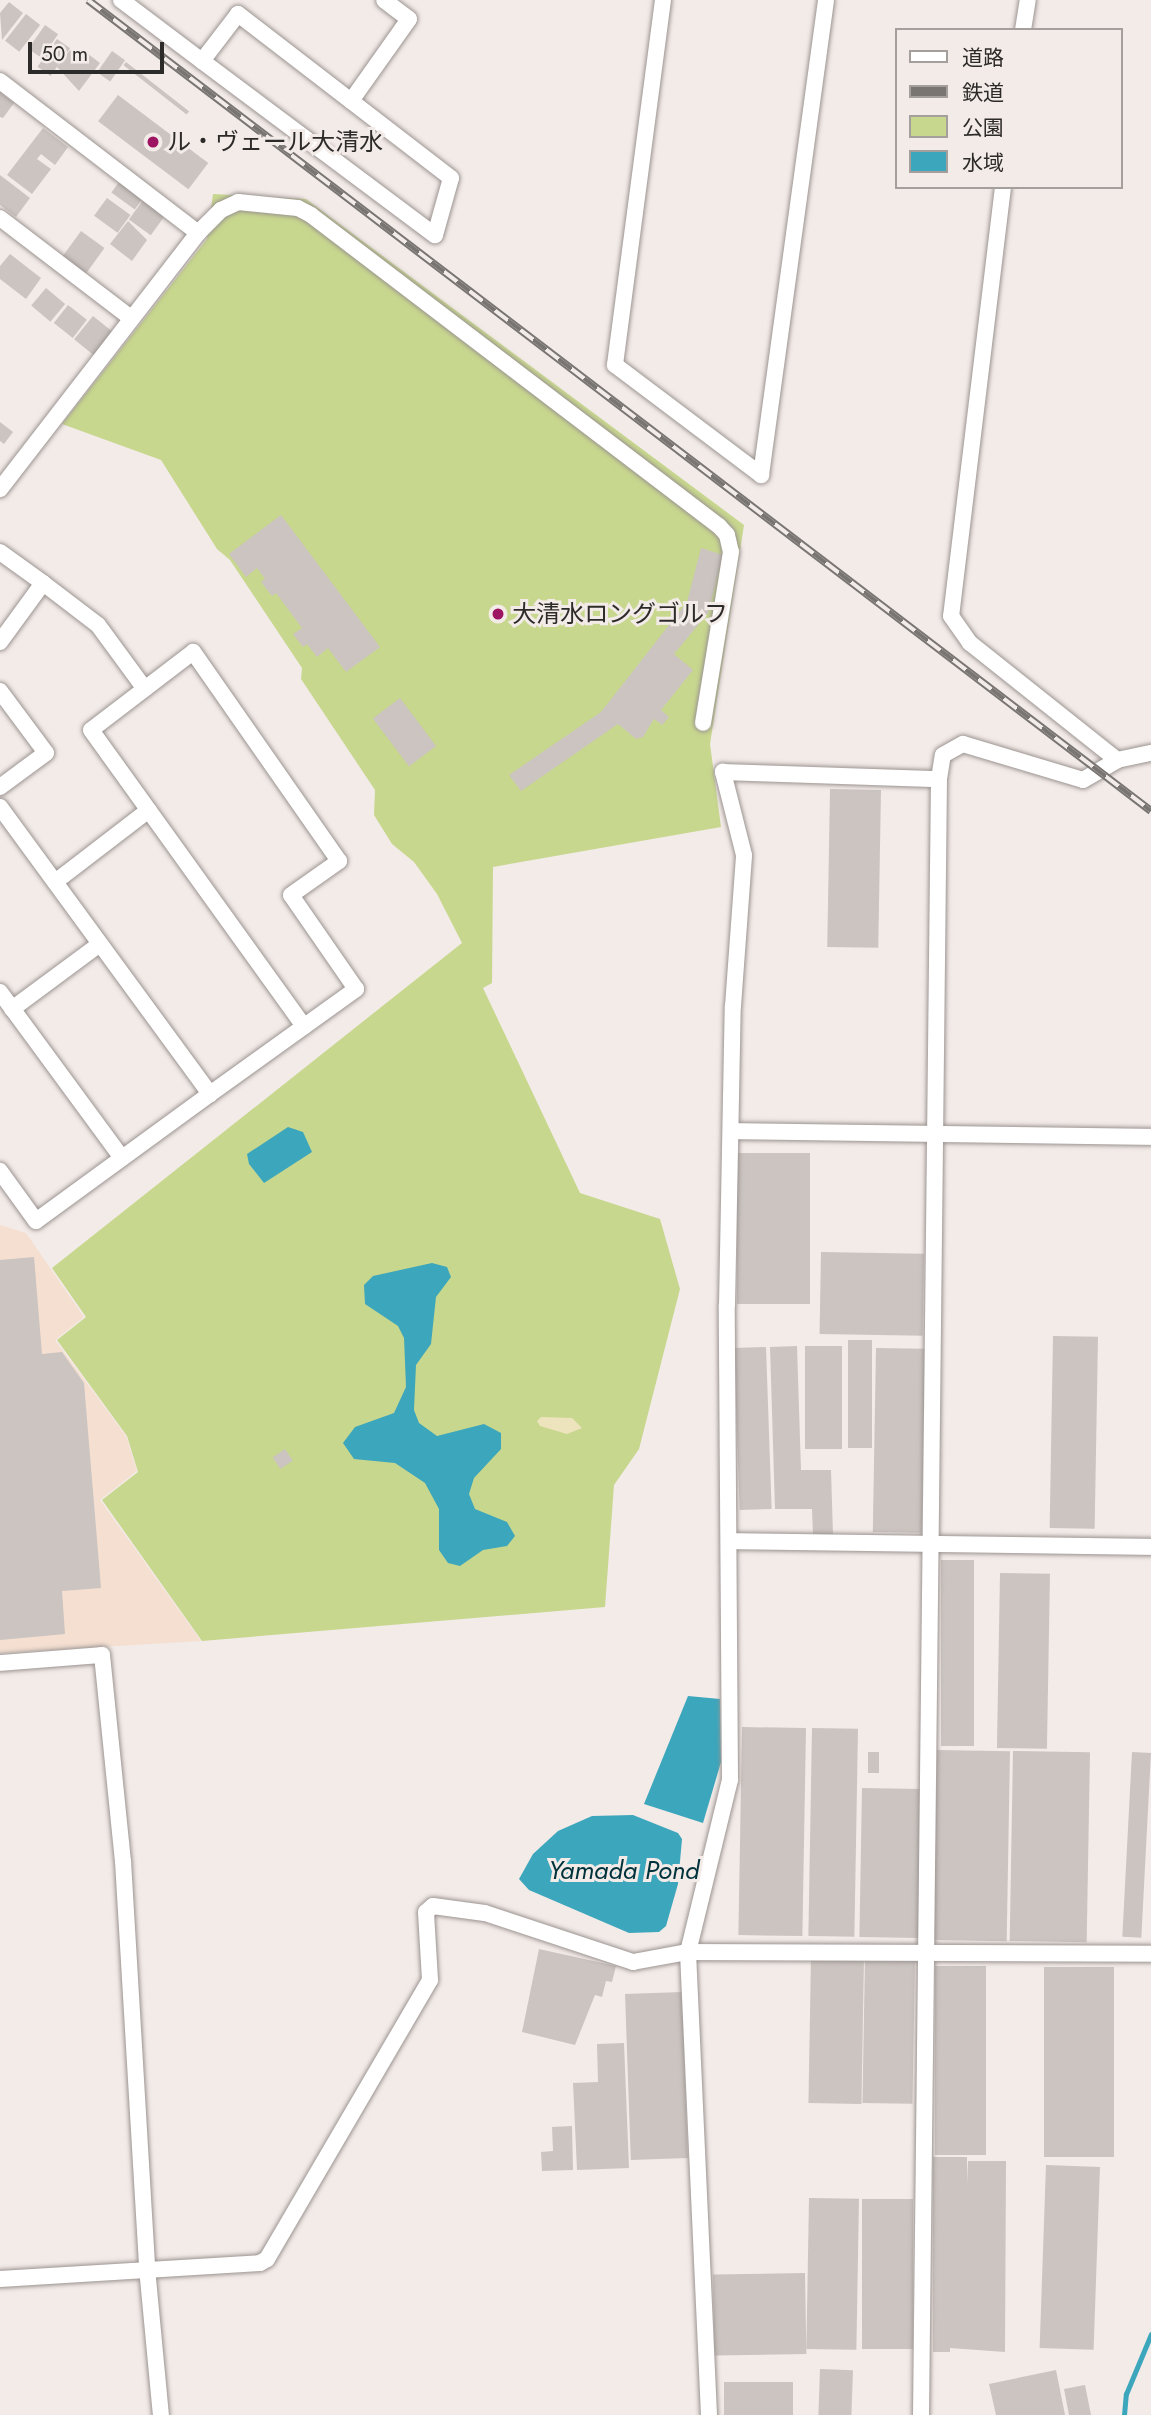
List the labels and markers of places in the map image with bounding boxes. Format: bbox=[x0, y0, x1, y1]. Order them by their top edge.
place label: ル・ヴェール大清水 bbox=[167, 128, 383, 156]
marker: ル・ヴェール大清水 bbox=[145, 134, 161, 150]
place label: 大清水ロングゴルフ bbox=[512, 600, 728, 628]
marker: 大清水ロングゴルフ bbox=[490, 606, 506, 622]

